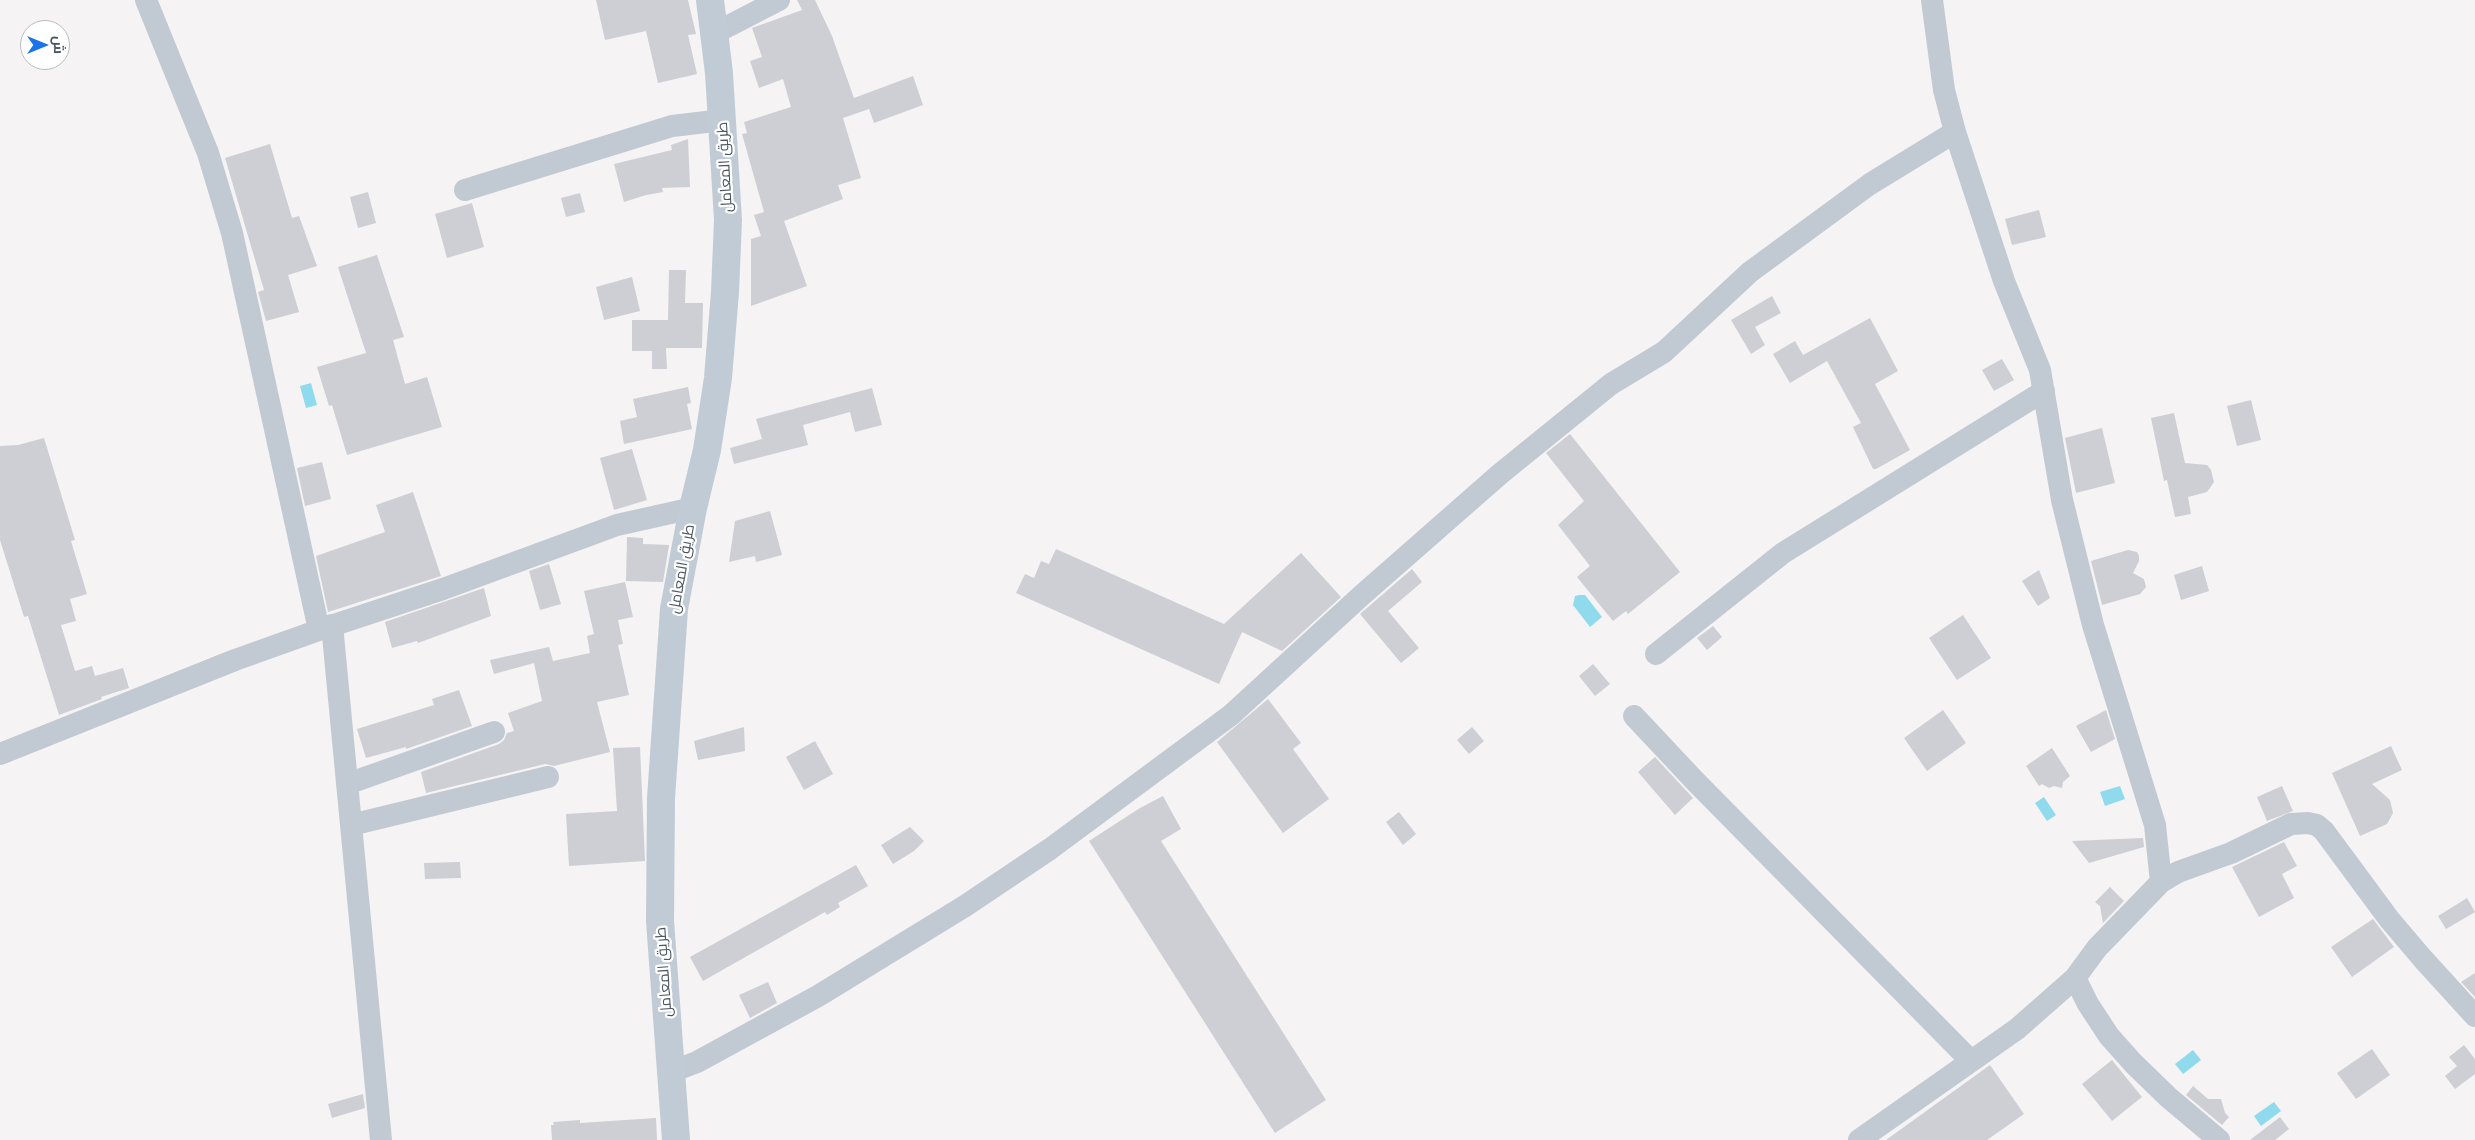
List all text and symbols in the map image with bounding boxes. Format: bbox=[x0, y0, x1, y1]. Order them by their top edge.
north arrow bbox=[20, 20, 70, 70]
text: ش bbox=[50, 36, 68, 54]
street label: طريق المعامل bbox=[714, 121, 736, 213]
street label: طريق المعامل bbox=[665, 523, 699, 615]
street label: طريق المعامل bbox=[652, 926, 676, 1018]

